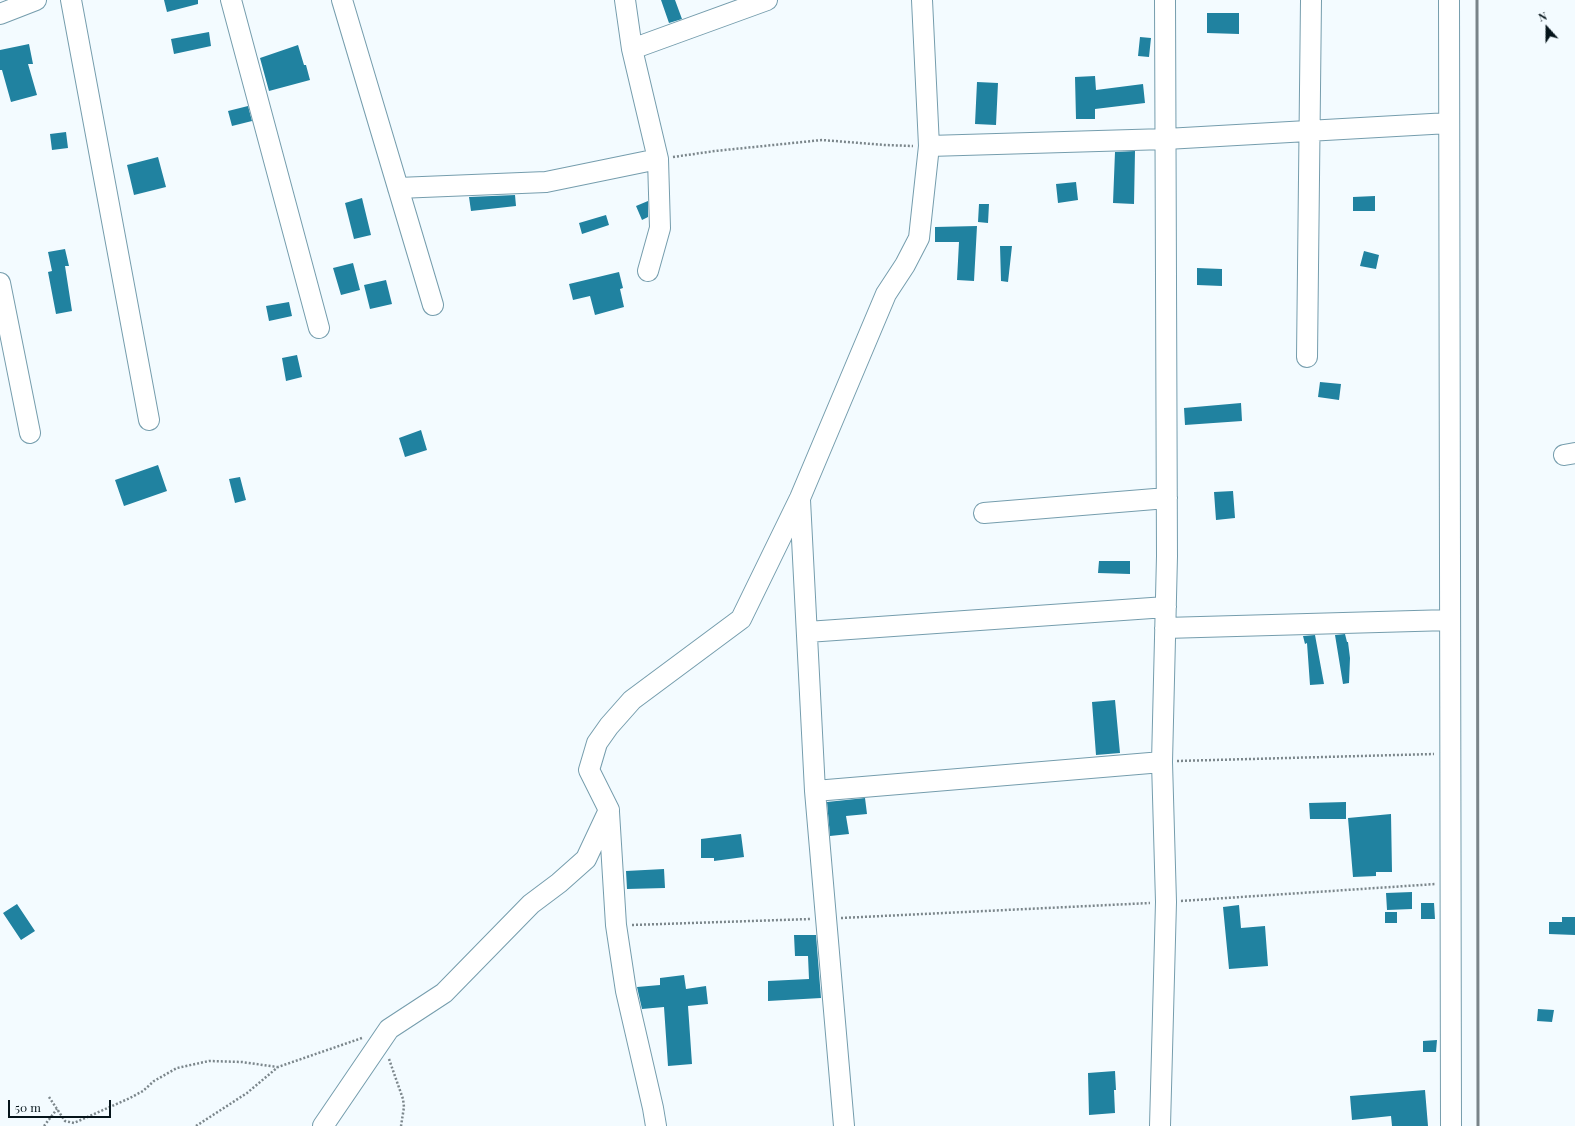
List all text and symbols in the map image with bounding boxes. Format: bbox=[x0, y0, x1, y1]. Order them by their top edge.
north arrow bbox=[1527, 8, 1567, 48]
text: N bbox=[1536, 8, 1549, 25]
scale bar bbox=[10, 1092, 113, 1118]
text: 50 m bbox=[15, 1099, 41, 1115]

